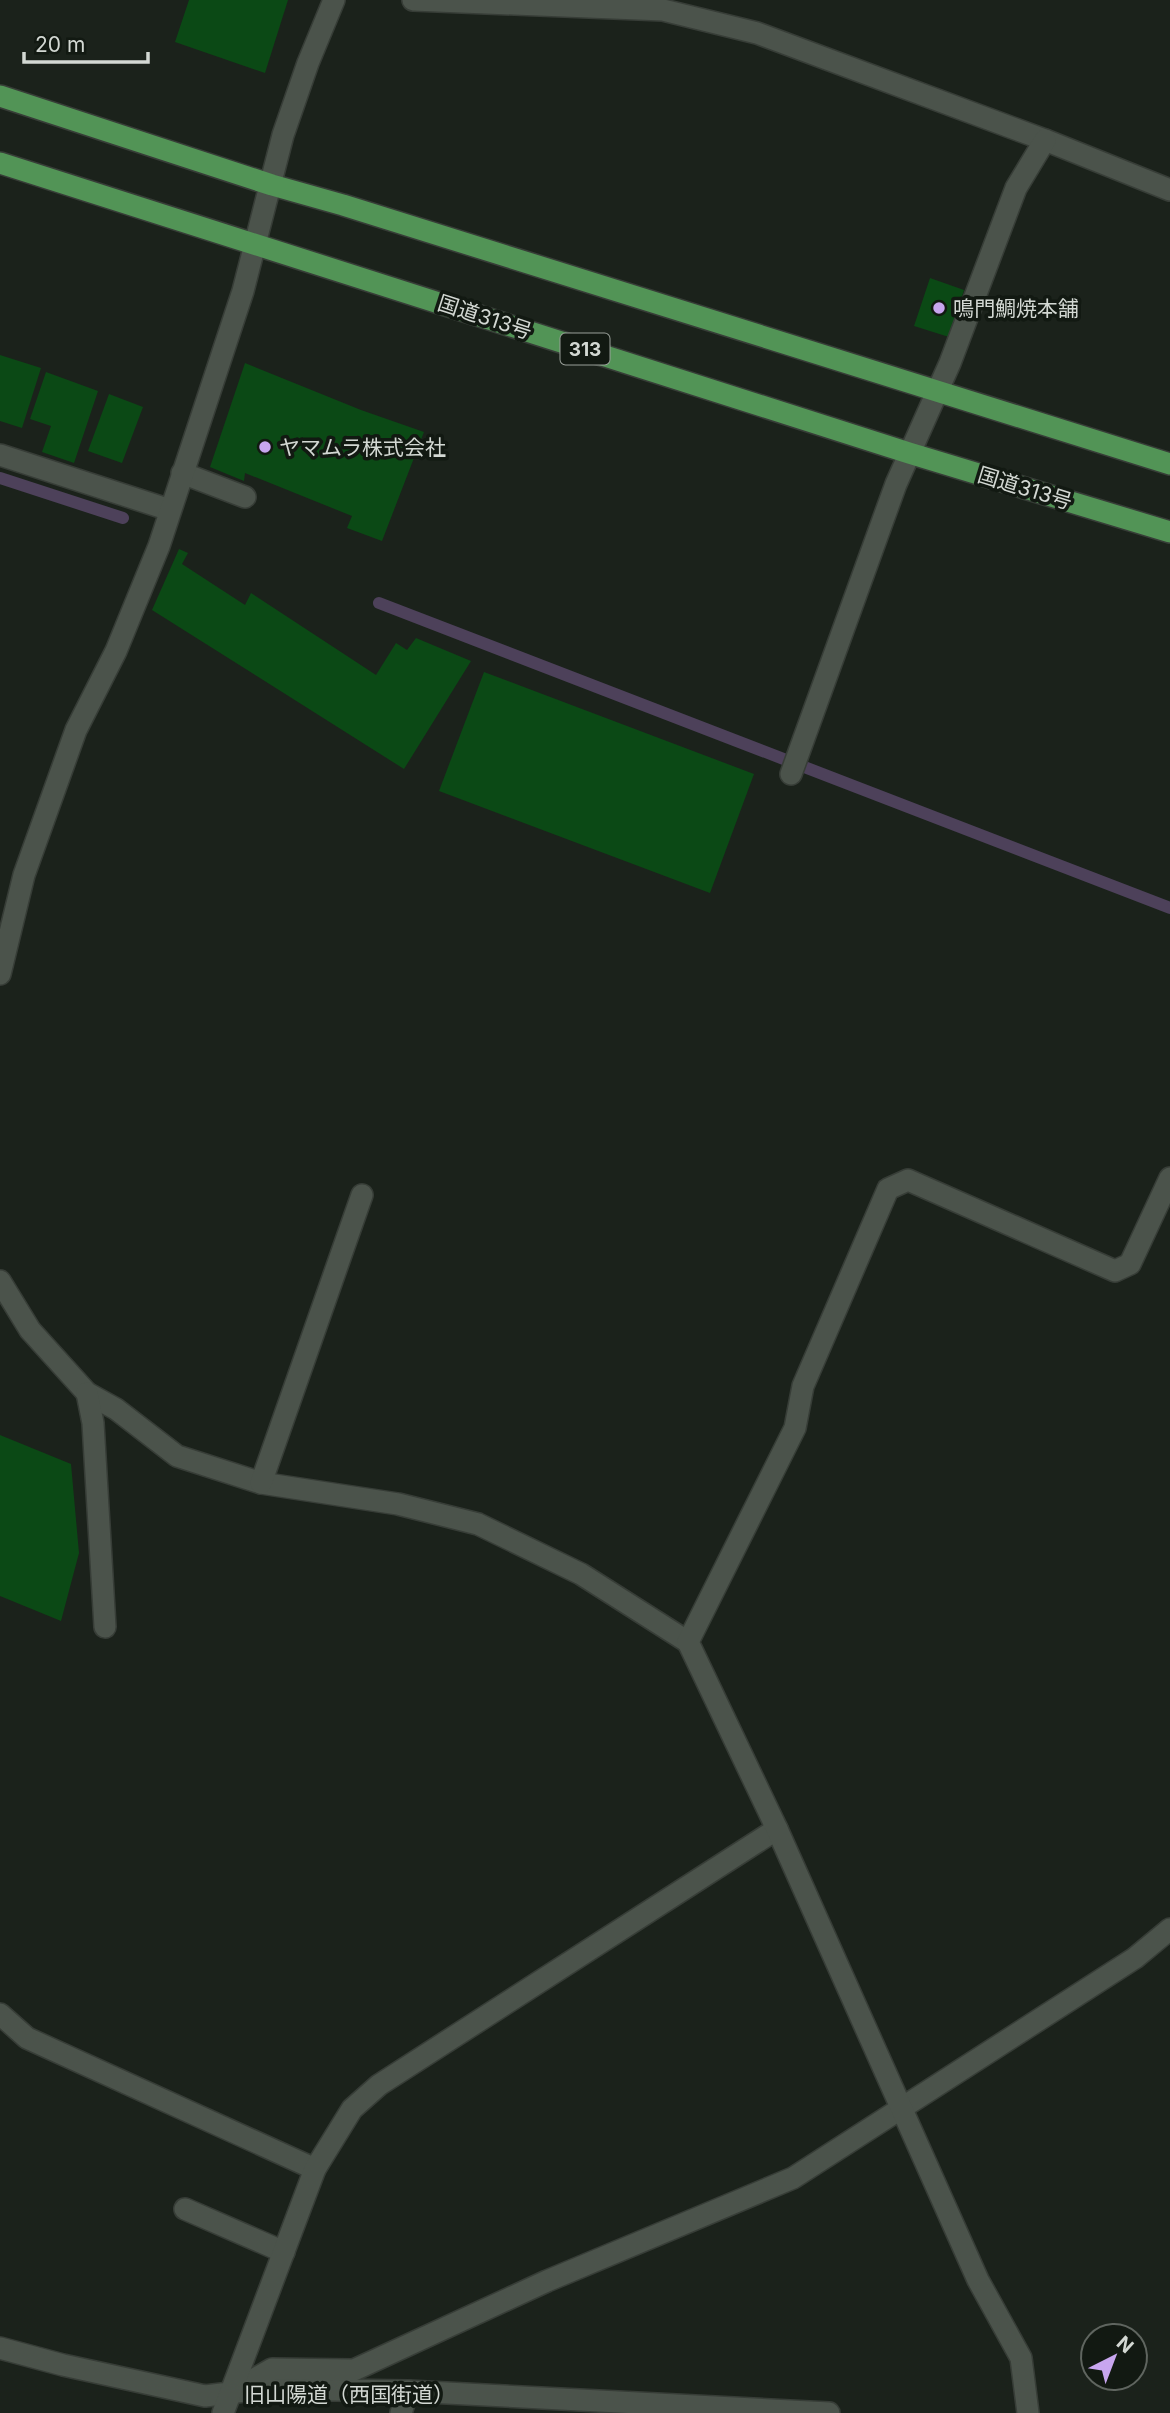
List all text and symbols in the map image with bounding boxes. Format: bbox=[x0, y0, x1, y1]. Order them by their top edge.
scale bar bbox=[24, 21, 149, 65]
text: 20 m bbox=[35, 32, 85, 57]
street label: 国道313号 bbox=[435, 290, 535, 344]
place label: 鳴門鯛焼本舗 bbox=[953, 296, 1079, 321]
marker: 鳴門鯛焼本舗 bbox=[931, 300, 947, 316]
road number: 313 bbox=[560, 334, 610, 364]
place label: ヤマムラ株式会社 bbox=[279, 435, 446, 460]
marker: ヤマムラ株式会社 bbox=[257, 439, 273, 455]
street label: 国道313号 bbox=[975, 462, 1075, 514]
north arrow bbox=[1079, 2322, 1149, 2392]
text: N bbox=[1112, 2331, 1138, 2358]
street label: 旧山陽道（西国街道） bbox=[244, 2382, 454, 2407]

